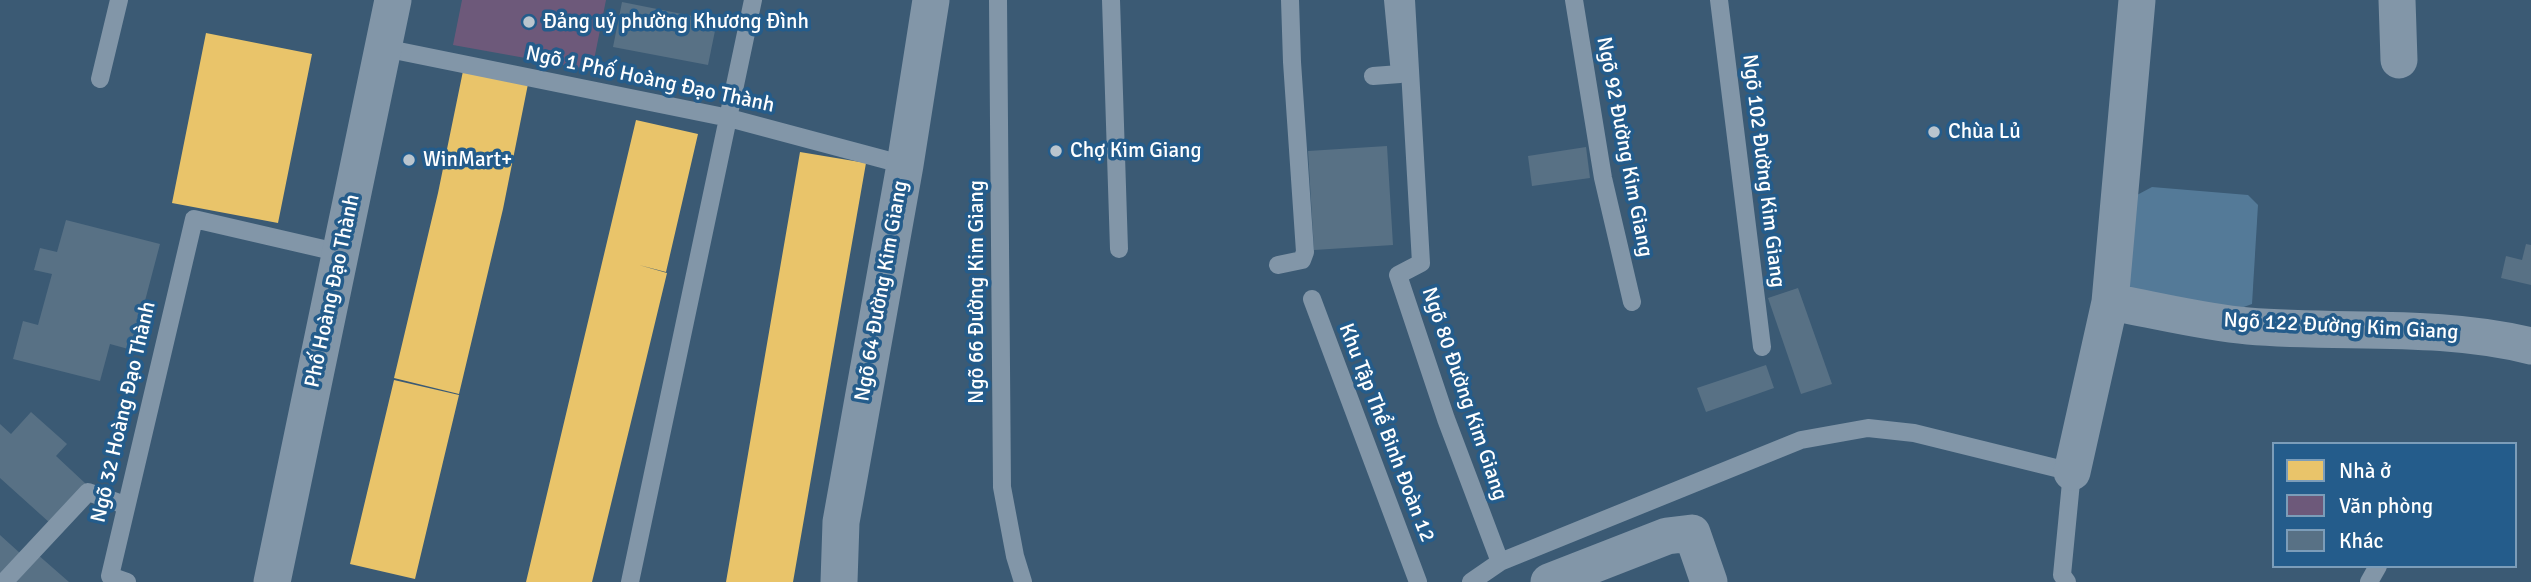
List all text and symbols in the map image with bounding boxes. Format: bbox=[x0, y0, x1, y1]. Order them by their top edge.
place label: Đảng uỷ phường Khương Đình bbox=[543, 9, 809, 35]
marker: Đảng uỷ phường Khương Đình bbox=[521, 14, 537, 30]
street label: Ngõ 92 Đường Kim Giang bbox=[1590, 35, 1658, 259]
street label: Ngõ 1 Phố Hoàng Đạo Thành bbox=[523, 41, 777, 119]
street label: Ngõ 102 Đường Kim Giang bbox=[1736, 53, 1790, 289]
place label: Chùa Lủ bbox=[1948, 119, 2021, 145]
marker: Chùa Lủ bbox=[1926, 124, 1942, 140]
place label: Chợ Kim Giang bbox=[1070, 138, 1202, 164]
marker: Chợ Kim Giang bbox=[1048, 143, 1064, 159]
place label: WinMart+ bbox=[423, 147, 512, 173]
marker: WinMart+ bbox=[401, 152, 417, 168]
street label: Ngõ 64 Đường Kim Giang bbox=[850, 179, 914, 403]
street label: Ngõ 66 Đường Kim Giang bbox=[964, 180, 990, 404]
street label: Phố Hoàng Đạo Thành bbox=[300, 192, 366, 390]
street label: Ngõ 80 Đường Kim Giang bbox=[1416, 284, 1512, 504]
street label: Ngõ 32 Hoàng Đạo Thành bbox=[86, 299, 162, 525]
street label: Ngõ 122 Đường Kim Giang bbox=[2223, 308, 2459, 346]
street label: Khu Tập Thể Binh Đoàn 12 bbox=[1333, 320, 1439, 546]
legend bbox=[2272, 442, 2517, 568]
text: Nhà ở bbox=[2339, 458, 2391, 484]
text: Văn phòng bbox=[2339, 493, 2433, 519]
text: Khác bbox=[2339, 528, 2383, 554]

